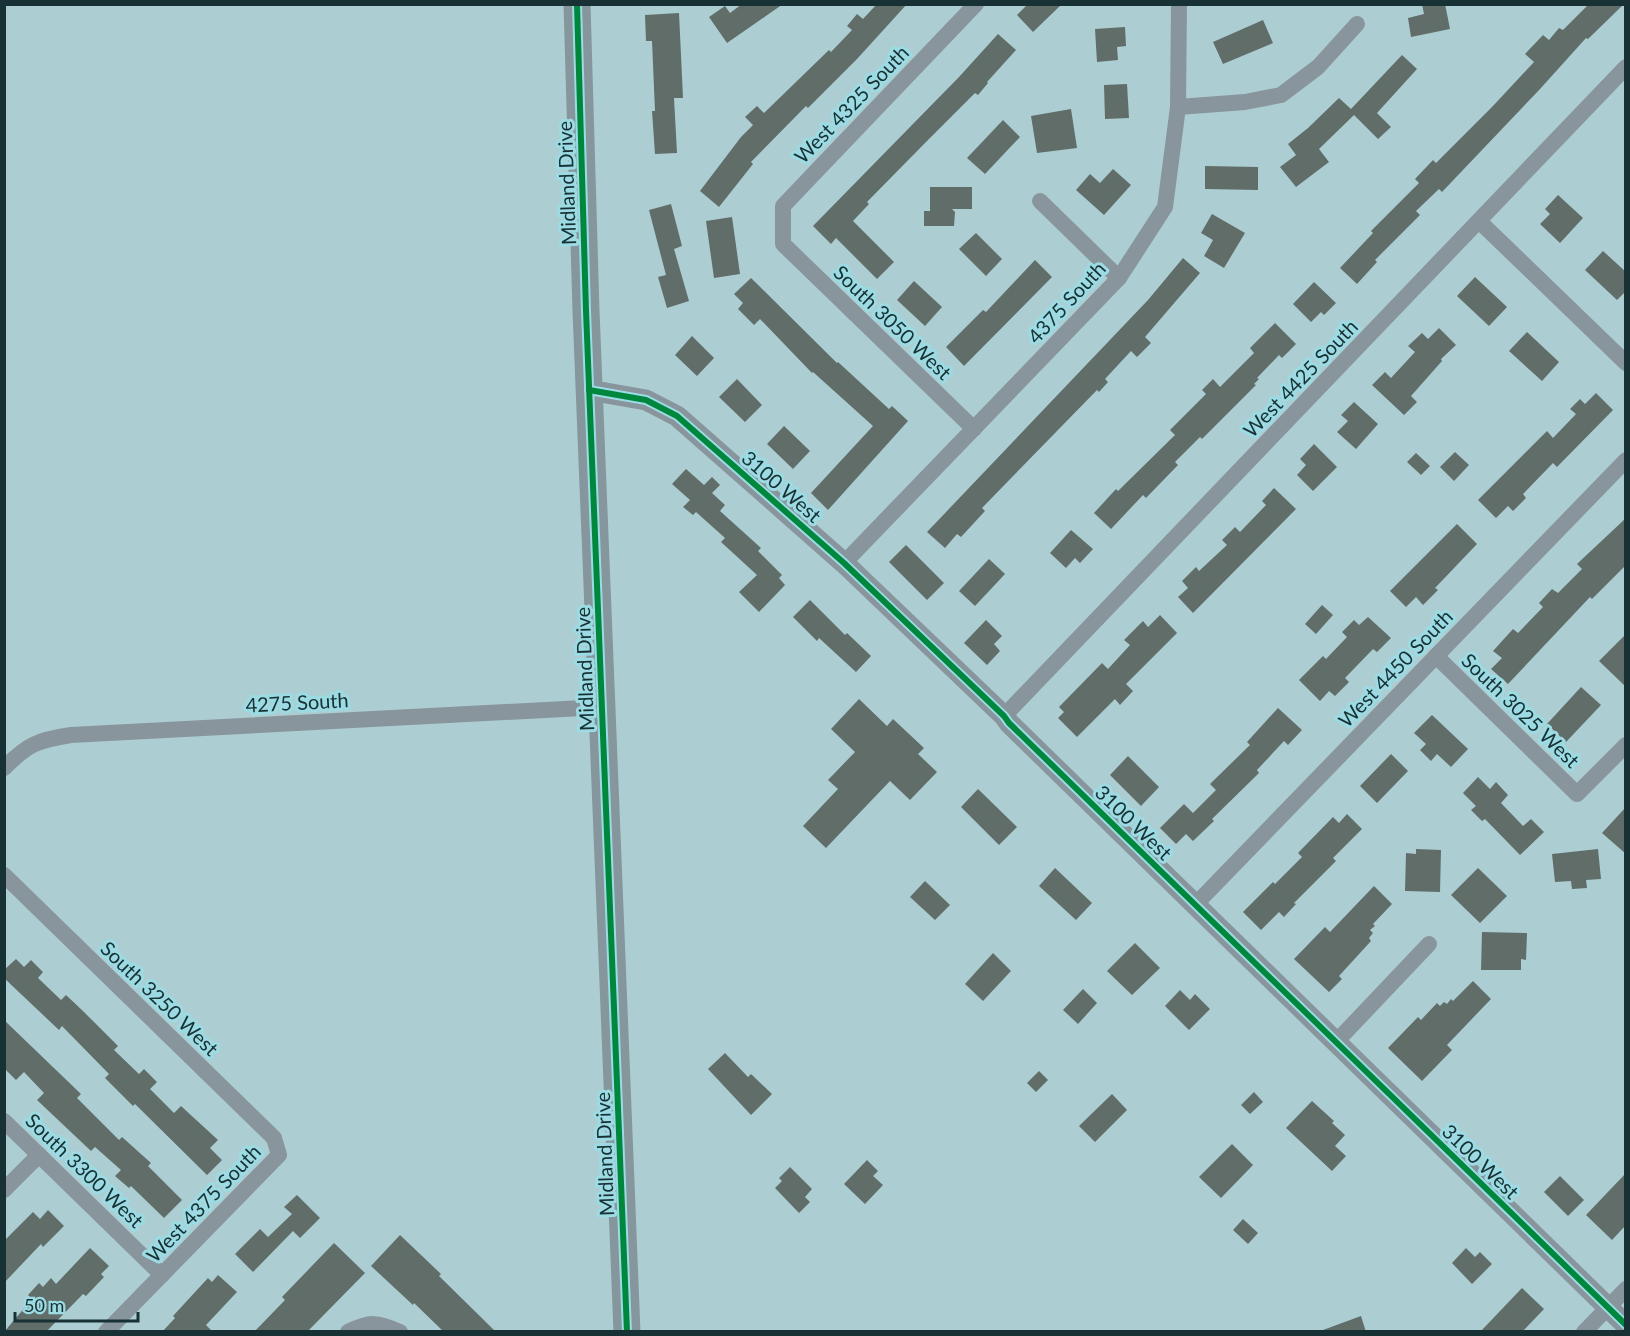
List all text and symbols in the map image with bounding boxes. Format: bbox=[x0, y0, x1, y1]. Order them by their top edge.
street label: West 4325 South bbox=[789, 40, 913, 168]
street label: Midland Drive bbox=[552, 120, 580, 246]
street label: 4375 South bbox=[1022, 256, 1110, 348]
street label: South 3050 West bbox=[829, 260, 957, 384]
street label: West 4425 South bbox=[1238, 314, 1362, 442]
street label: 3100 West bbox=[737, 445, 827, 527]
street label: West 4450 South bbox=[1333, 604, 1457, 732]
street label: Midland Drive bbox=[570, 606, 598, 732]
street label: South 3025 West bbox=[1457, 648, 1585, 772]
street label: 4275 South bbox=[245, 687, 349, 717]
street label: 3100 West bbox=[1091, 780, 1177, 864]
street label: South 3250 West bbox=[96, 936, 224, 1060]
street label: Midland Drive bbox=[590, 1091, 618, 1217]
street label: South 3300 West bbox=[21, 1108, 149, 1232]
street label: 3100 West bbox=[1438, 1119, 1524, 1203]
street label: West 4375 South bbox=[141, 1139, 265, 1267]
scale bar bbox=[15, 1285, 138, 1323]
text: 50 m bbox=[24, 1294, 64, 1316]

